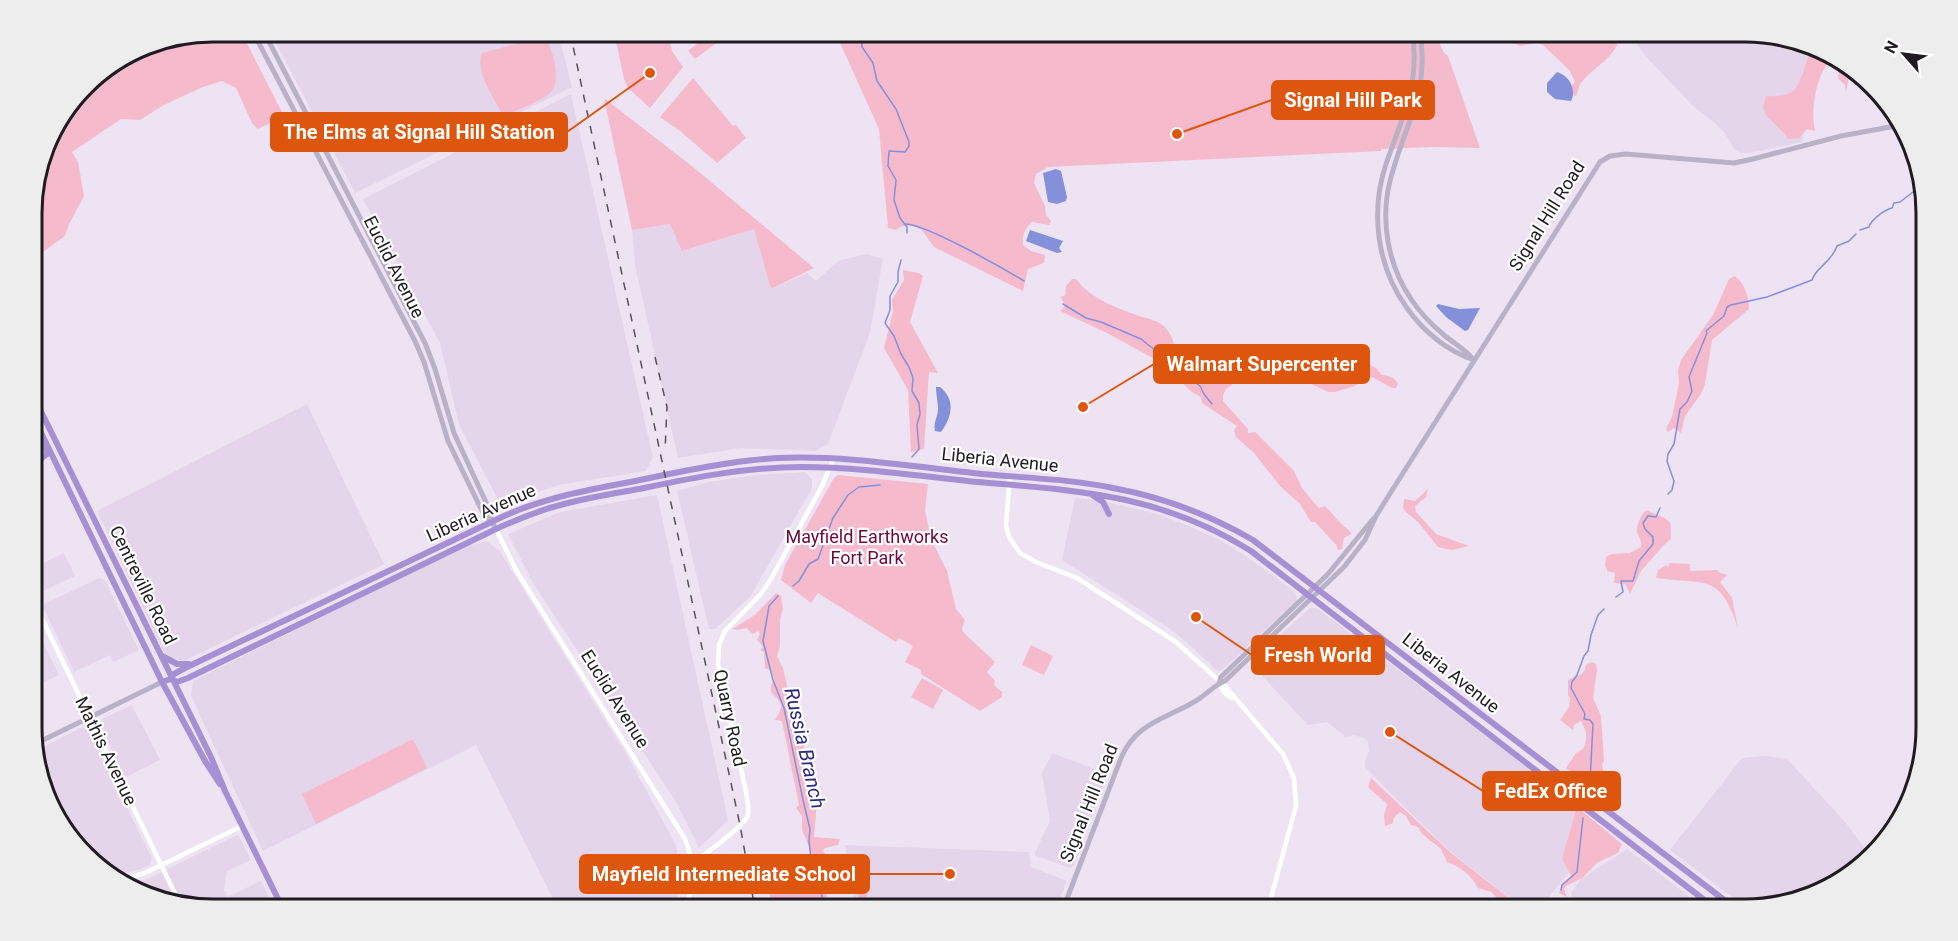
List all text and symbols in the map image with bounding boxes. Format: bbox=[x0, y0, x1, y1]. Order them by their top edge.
north arrow bbox=[1874, 24, 1934, 84]
text: N bbox=[1880, 38, 1902, 57]
callout: Signal Hill Park bbox=[1272, 81, 1434, 119]
text: Signal Hill Park bbox=[1284, 88, 1422, 112]
callout: The Elms at Signal Hill Station bbox=[271, 113, 567, 151]
text: The Elms at Signal Hill Station bbox=[283, 120, 555, 144]
street label: Signal Hill Road bbox=[1504, 157, 1589, 275]
street label: Euclid Avenue bbox=[360, 212, 429, 321]
callout: Walmart Supercenter bbox=[1154, 345, 1369, 383]
text: Walmart Supercenter bbox=[1167, 352, 1358, 376]
street label: Liberia Avenue bbox=[941, 443, 1059, 476]
street label: Liberia Avenue bbox=[423, 479, 539, 546]
street label: Centreville Road bbox=[106, 522, 181, 648]
park label: Mayfield Earthworks Fort Park bbox=[785, 526, 949, 568]
street label: Liberia Avenue bbox=[1399, 628, 1504, 717]
callout: Fresh World bbox=[1252, 636, 1384, 674]
text: Fresh World bbox=[1264, 643, 1372, 667]
street label: Euclid Avenue bbox=[577, 646, 654, 752]
street label: Quarry Road bbox=[710, 667, 751, 768]
water label: Russia Branch bbox=[779, 685, 831, 811]
street label: Mathis Avenue bbox=[71, 693, 142, 809]
street label: Signal Hill Road bbox=[1055, 741, 1122, 865]
callout: FedEx Office bbox=[1483, 772, 1620, 810]
text: FedEx Office bbox=[1495, 779, 1608, 803]
callout: Mayfield Intermediate School bbox=[580, 855, 869, 893]
text: Mayfield Intermediate School bbox=[592, 862, 856, 886]

